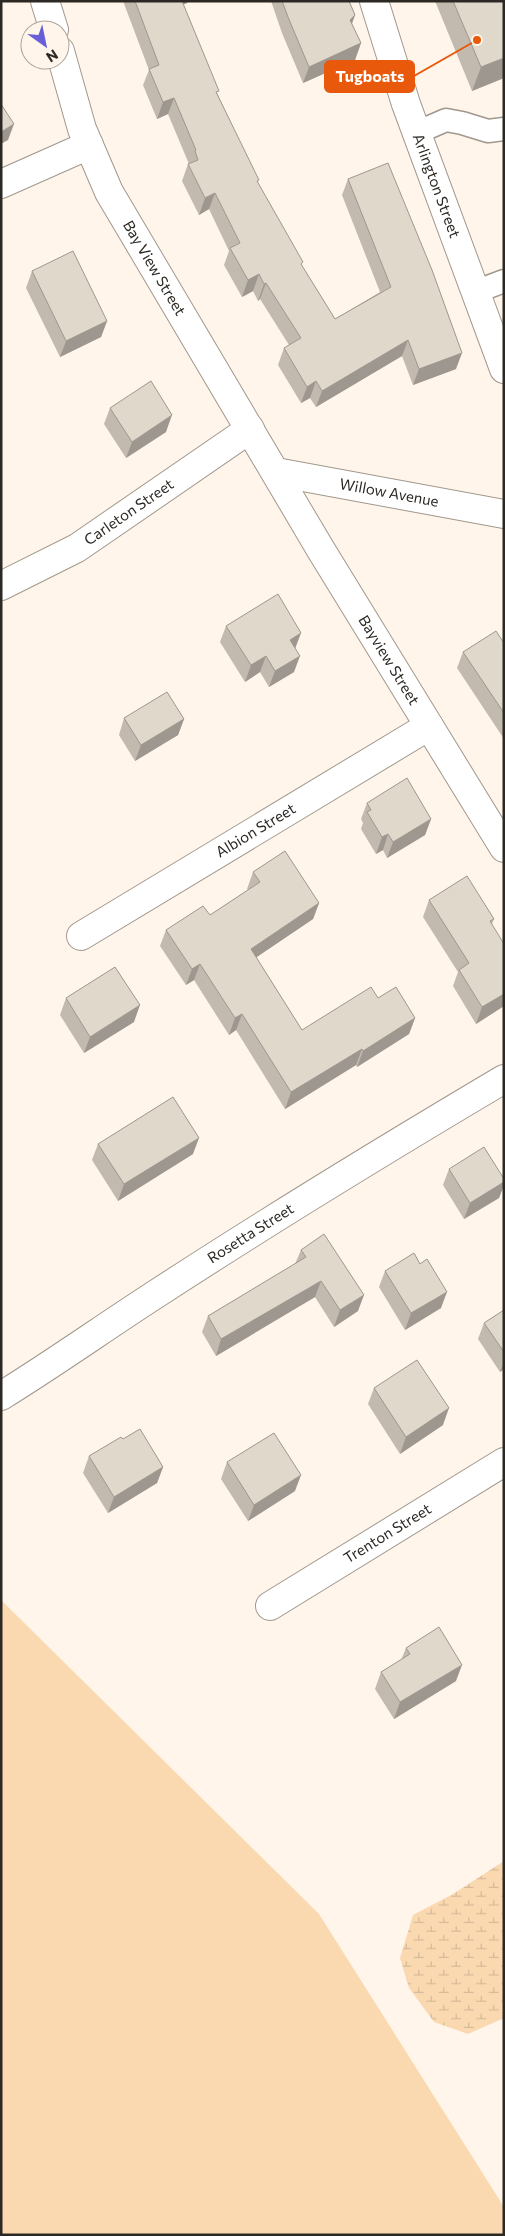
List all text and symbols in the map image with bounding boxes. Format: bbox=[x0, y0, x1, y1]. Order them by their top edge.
north arrow bbox=[20, 20, 70, 70]
text: N bbox=[43, 46, 61, 66]
callout: Tugboats bbox=[325, 61, 414, 92]
text: Tugboats bbox=[336, 66, 404, 85]
street label: Arlington Street bbox=[410, 131, 465, 240]
street label: Bay View Street bbox=[120, 217, 190, 318]
street label: Carleton Street bbox=[80, 474, 177, 549]
street label: Willow Avenue bbox=[338, 474, 440, 510]
street label: Bayview Street bbox=[355, 612, 424, 708]
street label: Albion Street bbox=[212, 799, 298, 861]
street label: Rosetta Street bbox=[204, 1199, 297, 1267]
street label: Trenton Street bbox=[340, 1499, 434, 1567]

